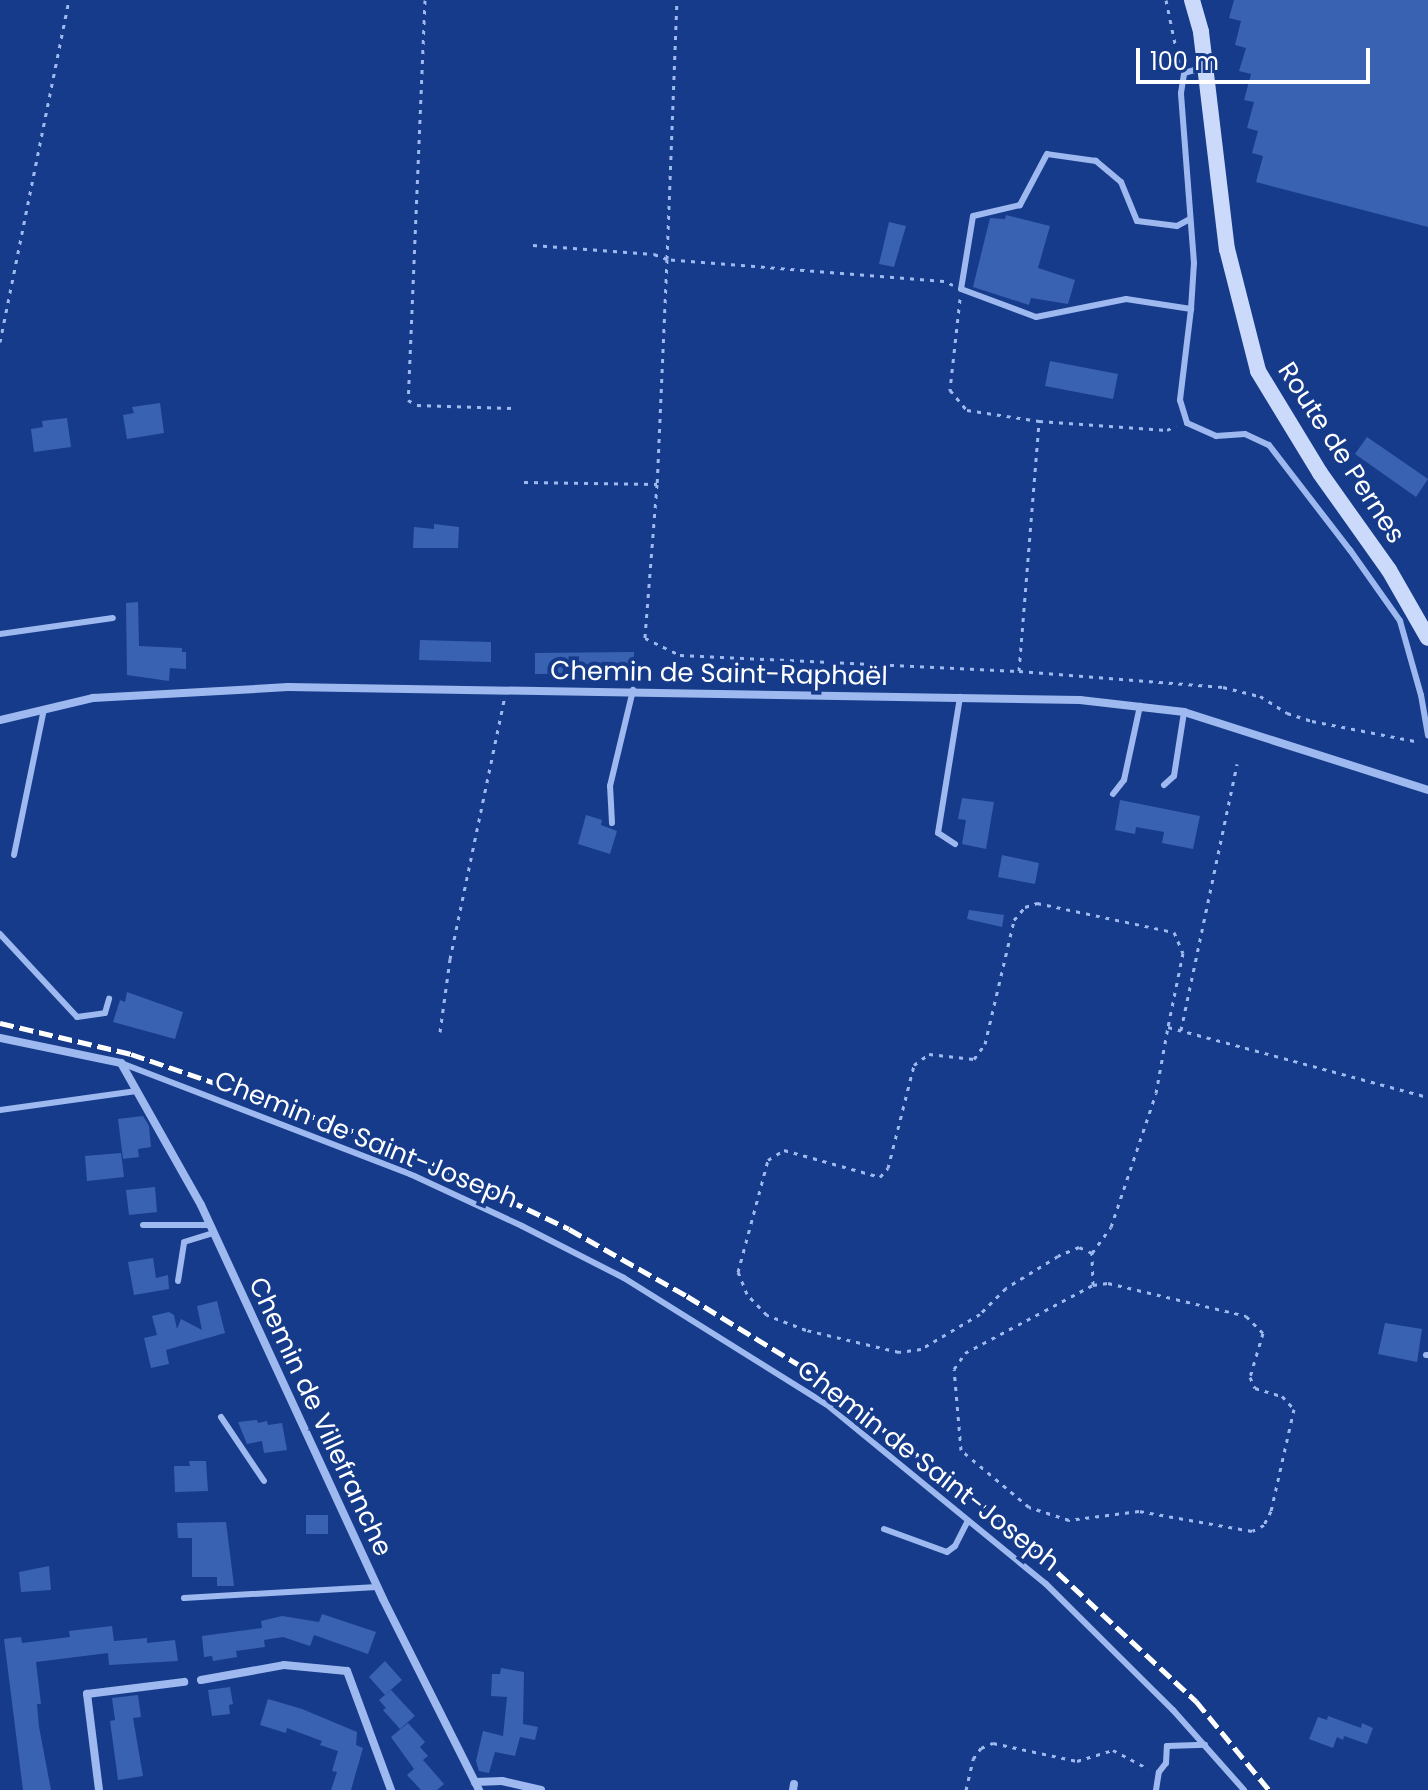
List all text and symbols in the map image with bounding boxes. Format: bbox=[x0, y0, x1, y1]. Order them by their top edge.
scale bar bbox=[1140, 32, 1374, 82]
text: 100 m bbox=[1150, 45, 1219, 78]
street label: Route de Pernes bbox=[1271, 357, 1411, 549]
street label: Chemin de Saint-Raphaël bbox=[550, 655, 888, 693]
street label: Chemin de Saint-Joseph bbox=[210, 1065, 522, 1215]
street label: Chemin de Villefranche bbox=[242, 1273, 398, 1561]
street label: Chemin de Saint-Joseph bbox=[791, 1354, 1065, 1578]

